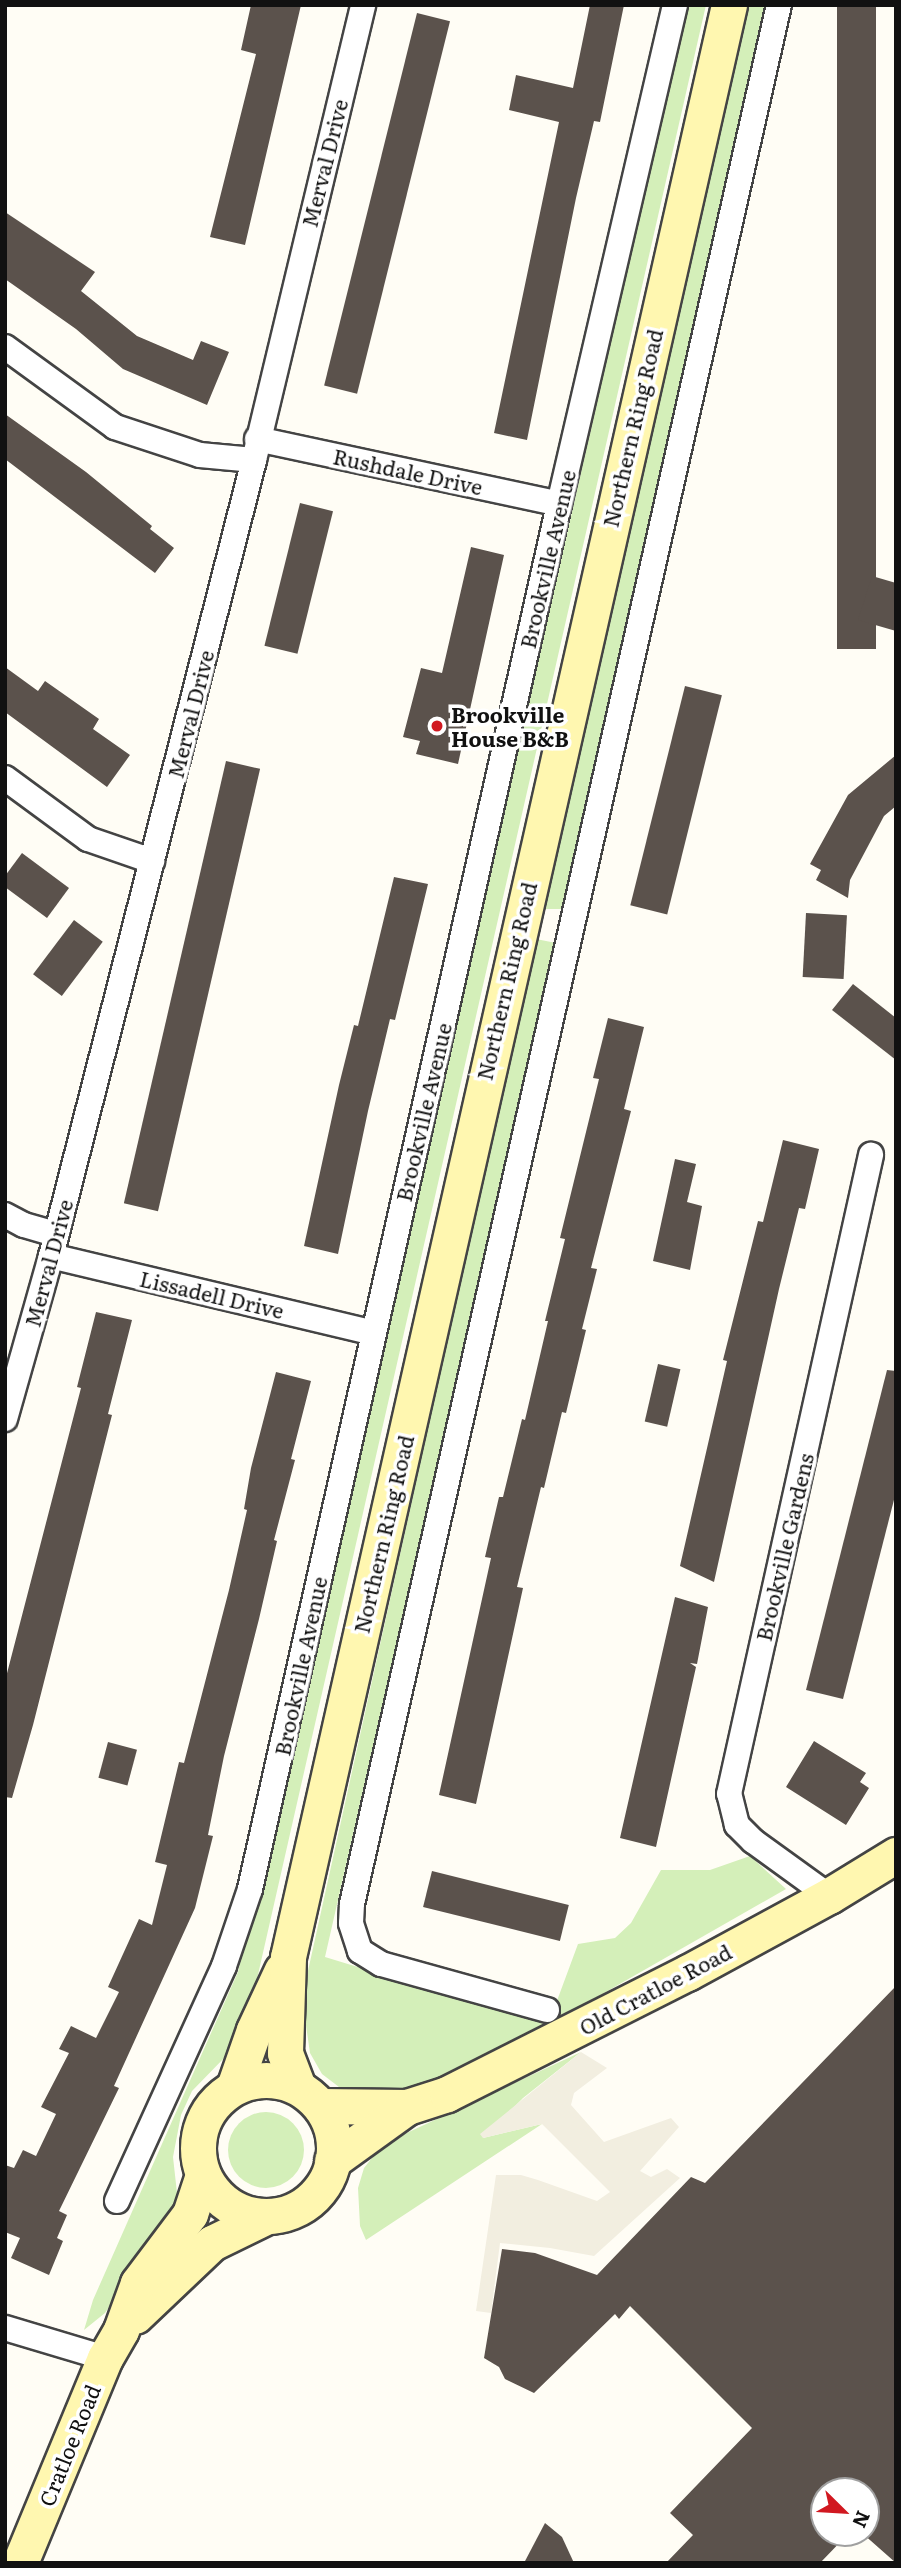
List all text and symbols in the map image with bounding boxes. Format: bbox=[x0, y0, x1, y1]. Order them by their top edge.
street label: Merval Drive bbox=[296, 96, 352, 230]
street label: Northern Ring Road bbox=[597, 327, 667, 529]
street label: Rushdale Drive bbox=[331, 443, 485, 499]
street label: Brookville Avenue bbox=[514, 467, 580, 651]
street label: Merval Drive bbox=[162, 647, 218, 781]
place label: Brookville House B&B bbox=[451, 701, 569, 751]
marker: Brookville House B&B bbox=[429, 718, 445, 734]
street label: Northern Ring Road bbox=[471, 880, 541, 1082]
street label: Brookville Avenue bbox=[390, 1020, 456, 1204]
street label: Merval Drive bbox=[19, 1196, 77, 1330]
street label: Lissadell Drive bbox=[137, 1265, 287, 1323]
street label: Northern Ring Road bbox=[348, 1433, 418, 1635]
street label: Brookville Gardens bbox=[750, 1451, 818, 1643]
street label: Brookville Avenue bbox=[269, 1574, 331, 1758]
street label: Old Cratloe Road bbox=[575, 1938, 735, 2040]
street label: Cratloe Road bbox=[33, 2380, 105, 2510]
north arrow bbox=[810, 2477, 880, 2547]
text: N bbox=[846, 2507, 878, 2533]

